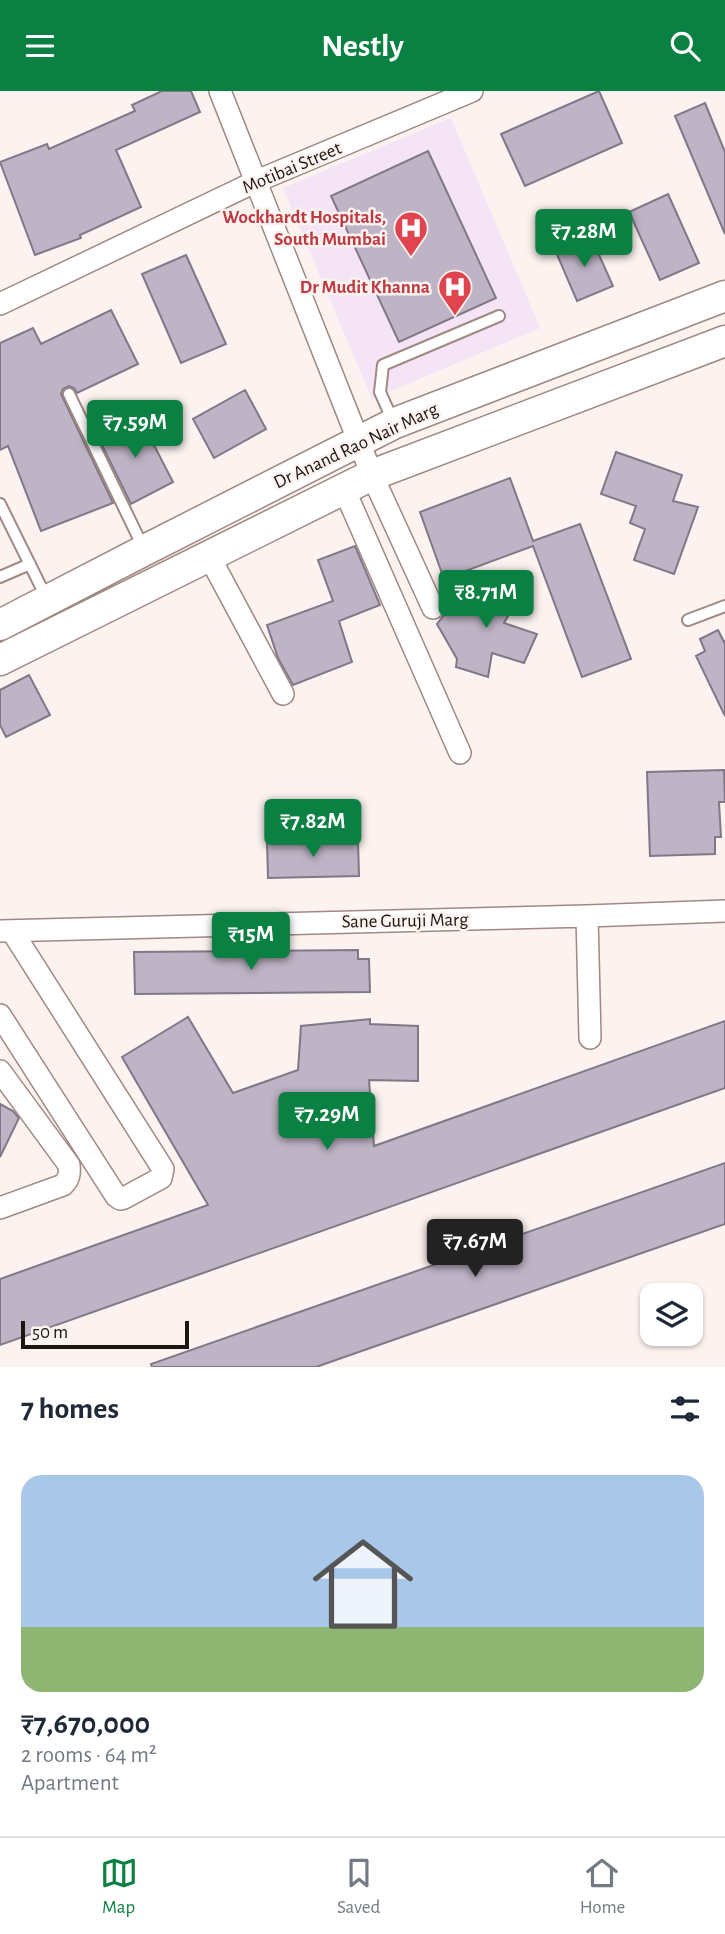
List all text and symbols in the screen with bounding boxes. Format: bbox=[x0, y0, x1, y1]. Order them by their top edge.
icon: menu bbox=[21, 27, 59, 65]
icon: search bbox=[666, 27, 704, 65]
text: Nestly bbox=[321, 30, 404, 62]
street label: Motibai Street bbox=[240, 139, 344, 197]
place label: Wockhardt Hospitals, South Mumbai bbox=[222, 208, 386, 249]
hospital icon: Wockhardt Hospitals, South Mumbai bbox=[392, 209, 430, 258]
pin: ₹7.28M bbox=[527, 209, 641, 269]
text: ₹7.28M bbox=[551, 220, 617, 243]
hospital icon: Dr Mudit Khanna bbox=[436, 268, 474, 317]
place label: Dr Mudit Khanna bbox=[300, 278, 430, 297]
street label: Dr Anand Rao Nair Marg bbox=[271, 399, 442, 492]
pin: ₹7.59M bbox=[78, 401, 192, 460]
text: ₹7.59M bbox=[103, 411, 167, 434]
pin: ₹8.71M bbox=[429, 571, 543, 630]
text: ₹8.71M bbox=[455, 581, 517, 604]
pin: ₹7.82M bbox=[256, 799, 370, 859]
text: ₹7.82M bbox=[280, 810, 346, 833]
street label: Sane Guruji Marg bbox=[341, 910, 469, 932]
pin: ₹15M bbox=[210, 913, 292, 972]
text: ₹15M bbox=[228, 923, 274, 946]
pin: ₹7.29M bbox=[270, 1093, 384, 1152]
text: ₹7.29M bbox=[294, 1103, 360, 1126]
pin: ₹7.67M bbox=[418, 1219, 532, 1279]
text: ₹7.67M bbox=[443, 1230, 507, 1253]
map controls bbox=[640, 1283, 703, 1346]
button: layers bbox=[640, 1283, 703, 1346]
scale bar bbox=[21, 1318, 189, 1350]
text: 50 m bbox=[32, 1323, 68, 1342]
icon: filters bbox=[666, 1390, 704, 1428]
text: 7 homes bbox=[21, 1394, 119, 1424]
icon: home bbox=[300, 1521, 426, 1647]
text: ₹7,670,000 bbox=[21, 1709, 150, 1739]
text: 2 rooms · 64 m² bbox=[21, 1744, 157, 1767]
text: Apartment bbox=[21, 1772, 119, 1795]
tab: Map bbox=[100, 1854, 138, 1919]
tab: Saved bbox=[337, 1854, 380, 1919]
tab: Home bbox=[580, 1854, 625, 1919]

